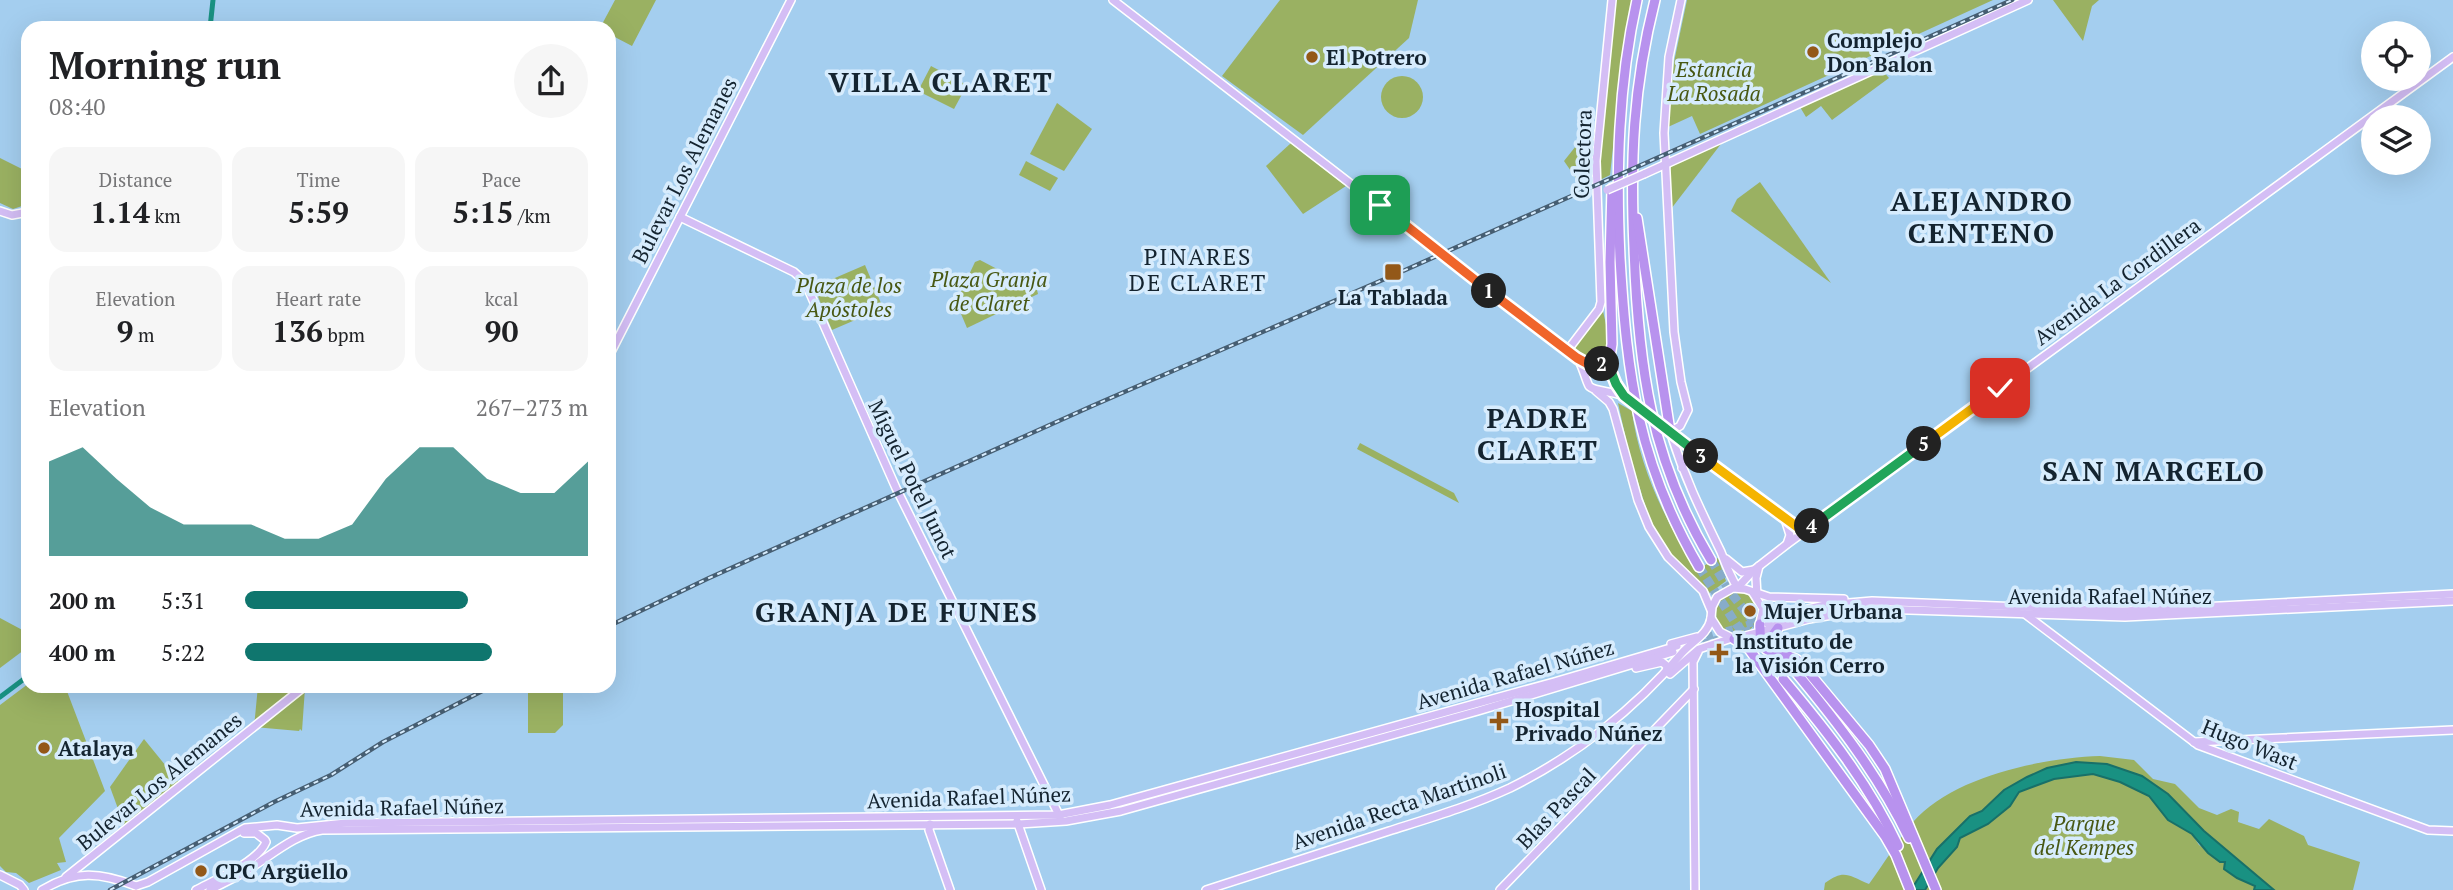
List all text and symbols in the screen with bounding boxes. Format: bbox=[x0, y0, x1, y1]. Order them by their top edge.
map controls bbox=[2361, 21, 2431, 175]
button: locate bbox=[2361, 21, 2431, 91]
place label: Complejo Don Balon bbox=[1827, 26, 1933, 78]
text: Morning run bbox=[49, 40, 281, 90]
place label: El Potrero bbox=[1326, 43, 1427, 71]
button: share bbox=[514, 44, 588, 118]
marker: Complejo Don Balon bbox=[1805, 44, 1821, 60]
marker: El Potrero bbox=[1304, 49, 1320, 65]
park label: Estancia La Rosada bbox=[1666, 55, 1761, 107]
district label: VILLA CLARET bbox=[828, 63, 1054, 100]
street label: Bulevar Los Alemanes bbox=[625, 72, 743, 268]
text: 08:40 bbox=[49, 91, 106, 122]
button: layers bbox=[2361, 105, 2431, 175]
street label: Colectora bbox=[1566, 108, 1598, 199]
text: Distance bbox=[99, 167, 172, 192]
text: Time bbox=[297, 167, 340, 192]
text: Pace bbox=[482, 167, 521, 192]
pin bbox=[1350, 175, 1410, 235]
district label: ALEJANDRO CENTENO bbox=[1890, 182, 2074, 251]
icon: arrive bbox=[1361, 186, 1399, 224]
text: 1.14 bbox=[90, 192, 150, 232]
text: 5:59 bbox=[288, 192, 349, 232]
text: 5:15 bbox=[452, 192, 513, 232]
text: km bbox=[150, 203, 181, 228]
text: /km bbox=[513, 203, 551, 228]
street label: Avenida La Cordillera bbox=[2028, 211, 2206, 351]
district label: PINARES DE CLARET bbox=[1129, 241, 1267, 298]
marker: La Tablada bbox=[1383, 262, 1403, 282]
park label: Plaza Granja de Claret bbox=[929, 265, 1048, 317]
park label: Plaza de los Apóstoles bbox=[795, 271, 902, 323]
pin: 1 bbox=[1472, 274, 1506, 308]
text: 1 bbox=[1483, 278, 1494, 303]
place label: La Tablada bbox=[1338, 283, 1448, 311]
text: Elevation bbox=[96, 286, 175, 311]
text: Heart rate bbox=[276, 286, 361, 311]
text: kcal bbox=[485, 286, 518, 311]
text: 9 bbox=[117, 311, 133, 351]
text: 136 bbox=[272, 311, 323, 351]
text: 90 bbox=[485, 311, 518, 351]
text: m bbox=[133, 322, 154, 347]
text: bpm bbox=[323, 322, 365, 347]
pin: 2 bbox=[1584, 346, 1620, 382]
text: 2 bbox=[1596, 351, 1607, 376]
pin bbox=[1970, 358, 2030, 418]
icon: check bbox=[1981, 369, 2019, 407]
text: Elevation bbox=[49, 392, 146, 423]
text: 267–273 m bbox=[476, 392, 588, 423]
street label: Miguel Potel Junot bbox=[862, 395, 964, 563]
district label: PADRE CLARET bbox=[1477, 399, 1599, 468]
pin: 5 bbox=[1906, 426, 1941, 462]
text: 5 bbox=[1918, 431, 1929, 456]
pin: 3 bbox=[1684, 438, 1718, 474]
text: 3 bbox=[1695, 443, 1706, 468]
district label: SAN MARCELO bbox=[2042, 452, 2266, 489]
pin: 4 bbox=[1794, 508, 1829, 544]
text: 4 bbox=[1806, 513, 1817, 538]
street label: Avenida Rafael Núñez bbox=[2008, 582, 2212, 610]
text: 200 m bbox=[49, 585, 115, 616]
text: 5:31 bbox=[161, 585, 205, 616]
district label: GRANJA DE FUNES bbox=[755, 593, 1039, 630]
place label: Mujer Urbana bbox=[1764, 597, 1903, 625]
marker: Mujer Urbana bbox=[1742, 603, 1758, 619]
place label: Instituto de la Visión Cerro bbox=[1735, 627, 1885, 679]
street label: Avenida Rafael Núñez bbox=[1413, 632, 1617, 716]
text: 400 m bbox=[49, 637, 115, 668]
text: 5:22 bbox=[161, 637, 205, 668]
marker: Instituto de la Visión Cerro bbox=[1709, 643, 1729, 663]
place label: Hospital Privado Núñez bbox=[1515, 695, 1663, 747]
street label: Bulevar Los Alemanes bbox=[71, 706, 247, 856]
marker: Hospital Privado Núñez bbox=[1489, 711, 1509, 731]
street label: Hugo Wast bbox=[2198, 712, 2302, 776]
place label: Atalaya bbox=[58, 734, 134, 762]
marker: Atalaya bbox=[36, 740, 52, 756]
street label: Avenida Recta Martinoli bbox=[1288, 756, 1510, 856]
street label: Blas Pascal bbox=[1510, 761, 1602, 855]
street label: Avenida Rafael Núñez bbox=[867, 779, 1071, 815]
street label: Avenida Rafael Núñez bbox=[300, 791, 504, 823]
park label: Parque del Kempes bbox=[2034, 809, 2135, 861]
place label: CPC Argüello bbox=[215, 857, 348, 885]
marker: CPC Argüello bbox=[193, 863, 209, 879]

